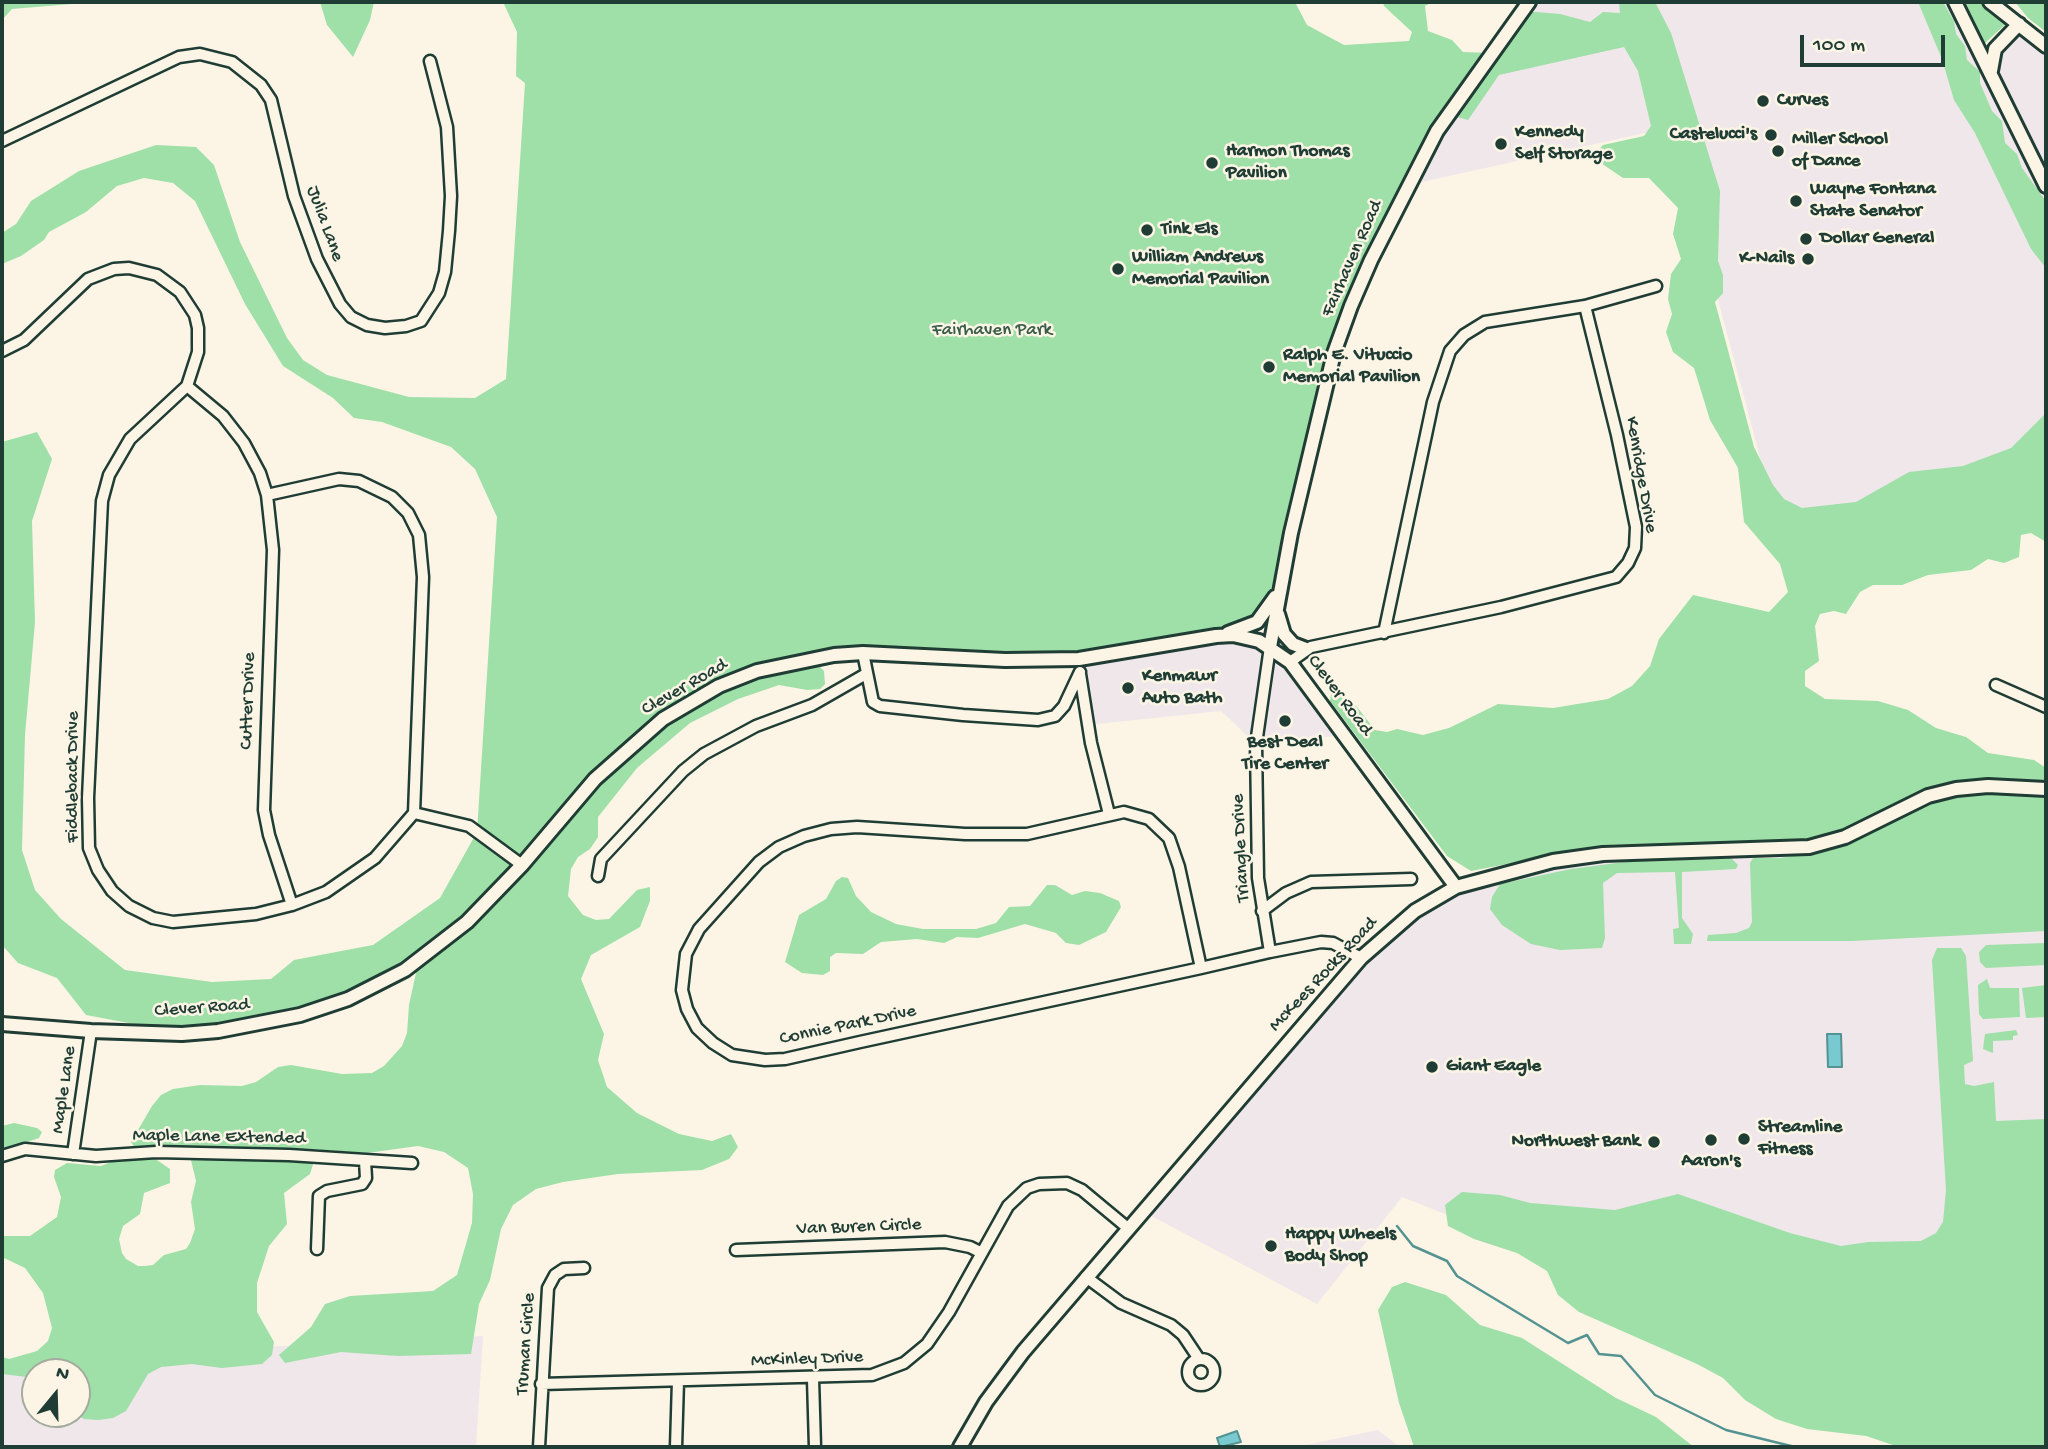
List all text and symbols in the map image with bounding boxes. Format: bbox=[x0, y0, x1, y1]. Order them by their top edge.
scale bar bbox=[1803, 21, 1948, 65]
text: 100 m bbox=[1813, 34, 1865, 59]
place label: Curves bbox=[1777, 90, 1828, 112]
marker: Curves bbox=[1755, 93, 1771, 109]
place label: Kennedy Self Storage bbox=[1515, 122, 1612, 166]
place label: Castelucci's bbox=[1670, 124, 1757, 146]
marker: Castelucci's bbox=[1763, 127, 1779, 143]
place label: Miller School of Dance bbox=[1792, 129, 1888, 173]
marker: Kennedy Self Storage bbox=[1493, 136, 1509, 152]
place label: Harmon Thomas Pavilion bbox=[1226, 141, 1349, 185]
marker: Miller School of Dance bbox=[1770, 143, 1786, 159]
marker: Harmon Thomas Pavilion bbox=[1204, 155, 1220, 171]
place label: Wayne Fontana State Senator bbox=[1810, 179, 1936, 223]
street label: Julia Lane bbox=[300, 183, 348, 265]
marker: Wayne Fontana State Senator bbox=[1788, 193, 1804, 209]
street label: Fairhaven Road bbox=[1317, 197, 1389, 321]
place label: Tink Els bbox=[1161, 219, 1217, 241]
marker: Tink Els bbox=[1139, 222, 1155, 238]
place label: Dollar General bbox=[1820, 228, 1934, 250]
marker: Dollar General bbox=[1798, 231, 1814, 247]
place label: William Andrews Memorial Pavilion bbox=[1132, 247, 1269, 291]
place label: K-Nails bbox=[1739, 248, 1794, 270]
marker: K-Nails bbox=[1800, 251, 1816, 267]
marker: William Andrews Memorial Pavilion bbox=[1110, 261, 1126, 277]
park label: Fairhaven Park bbox=[932, 320, 1052, 342]
place label: Ralph E. Vituccio Memorial Pavilion bbox=[1283, 345, 1420, 389]
marker: Ralph E. Vituccio Memorial Pavilion bbox=[1261, 359, 1277, 375]
street label: Kenridge Drive bbox=[1619, 415, 1661, 535]
street label: Clever Road bbox=[1301, 651, 1377, 741]
street label: Cutter Drive bbox=[236, 652, 262, 750]
street label: Clever Road bbox=[638, 654, 732, 722]
place label: Kenmawr Auto Bath bbox=[1142, 666, 1222, 710]
marker: Kenmawr Auto Bath bbox=[1120, 680, 1136, 696]
street label: Fiddleback Drive bbox=[63, 711, 85, 843]
marker: Best Deal Tire Center bbox=[1277, 713, 1293, 729]
place label: Best Deal Tire Center bbox=[1242, 732, 1328, 776]
street label: Triangle Drive bbox=[1228, 793, 1256, 903]
street label: McKees Rocks Road bbox=[1265, 913, 1383, 1037]
street label: Clever Road bbox=[154, 994, 250, 1024]
street label: Connie Park Drive bbox=[778, 1000, 918, 1052]
street label: Maple Lane bbox=[48, 1045, 82, 1135]
place label: Giant Eagle bbox=[1446, 1056, 1541, 1078]
marker: Giant Eagle bbox=[1424, 1059, 1440, 1075]
place label: Streamline Fitness bbox=[1758, 1117, 1842, 1161]
street label: Maple Lane Extended bbox=[132, 1125, 306, 1151]
place label: Northwest Bank bbox=[1512, 1131, 1640, 1153]
marker: Streamline Fitness bbox=[1736, 1131, 1752, 1147]
marker: Aaron's bbox=[1703, 1132, 1719, 1148]
marker: Northwest Bank bbox=[1646, 1134, 1662, 1150]
place label: Aaron's bbox=[1681, 1151, 1741, 1173]
street label: Van Buren Circle bbox=[796, 1214, 922, 1242]
place label: Happy Wheels Body Shop bbox=[1285, 1224, 1396, 1268]
marker: Happy Wheels Body Shop bbox=[1263, 1238, 1279, 1254]
street label: Truman Circle bbox=[512, 1292, 542, 1396]
street label: McKinley Drive bbox=[750, 1347, 864, 1373]
north arrow bbox=[21, 1358, 91, 1428]
text: N bbox=[53, 1362, 72, 1387]

